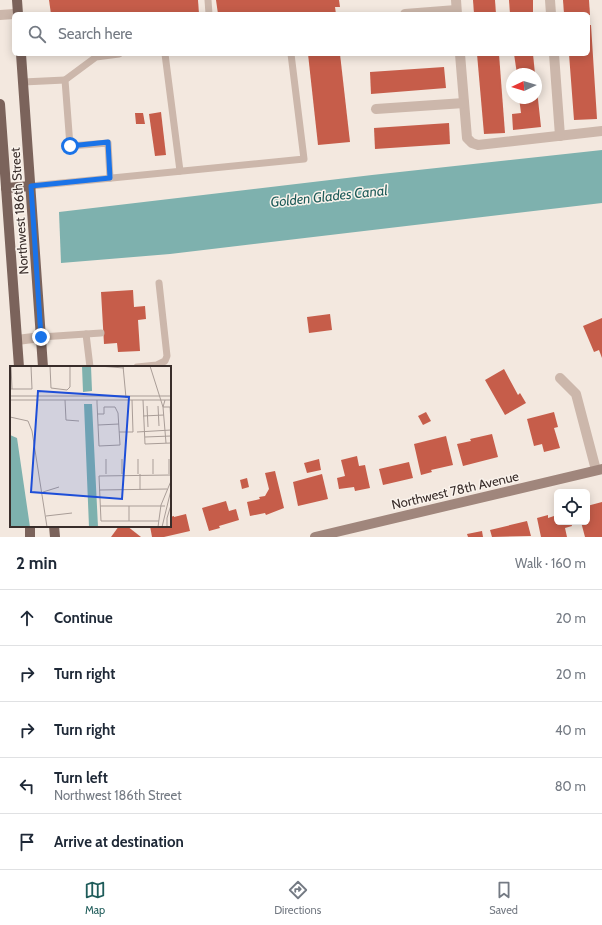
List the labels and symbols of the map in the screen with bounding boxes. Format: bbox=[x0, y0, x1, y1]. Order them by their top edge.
north arrow bbox=[506, 68, 542, 104]
route start bbox=[61, 137, 79, 155]
street label: Northwest 186th Street bbox=[7, 146, 31, 275]
water label: Golden Glades Canal bbox=[270, 181, 389, 211]
route end bbox=[32, 328, 50, 346]
inset map bbox=[10, 366, 171, 527]
street label: Northwest 78th Avenue bbox=[390, 467, 521, 512]

